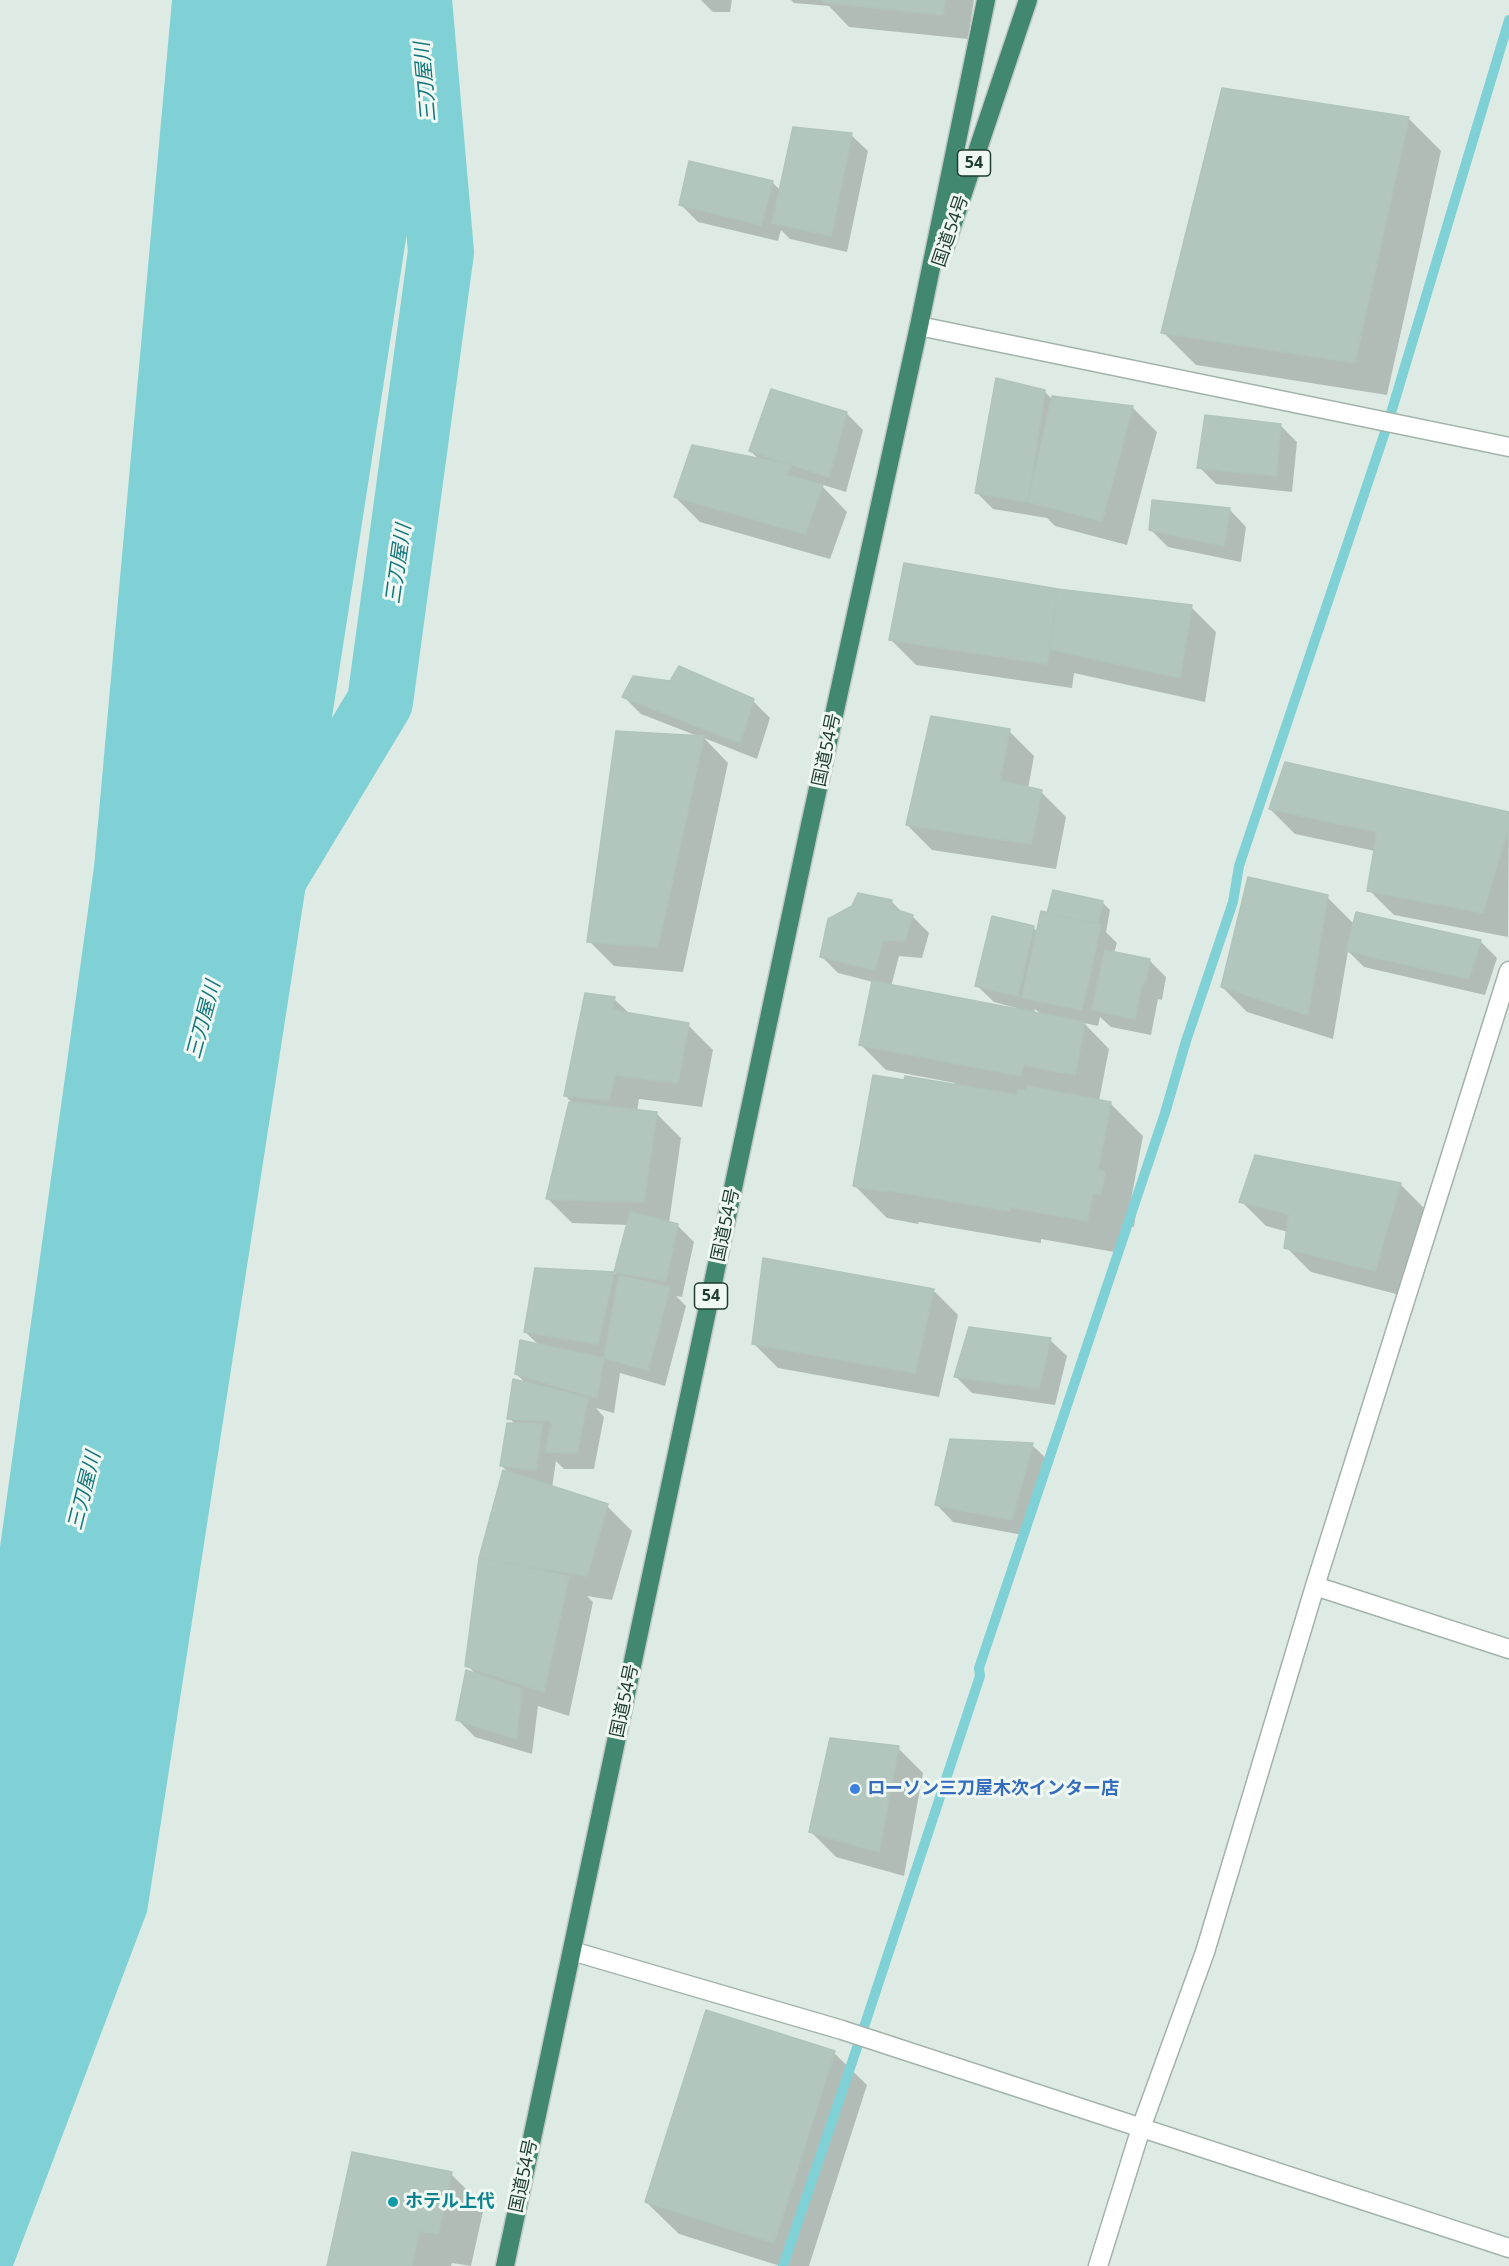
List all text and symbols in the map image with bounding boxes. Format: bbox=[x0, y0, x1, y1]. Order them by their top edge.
water label: 三刀屋川 bbox=[411, 41, 441, 123]
road number: 54 bbox=[958, 150, 990, 176]
street label: 国道54号 bbox=[929, 192, 973, 270]
water label: 三刀屋川 bbox=[382, 523, 416, 605]
street label: 国道54号 bbox=[809, 711, 845, 789]
water label: 三刀屋川 bbox=[182, 978, 226, 1062]
street label: 国道54号 bbox=[708, 1186, 744, 1264]
road number: 54 bbox=[694, 1283, 728, 1309]
water label: 三刀屋川 bbox=[64, 1449, 106, 1533]
street label: 国道54号 bbox=[607, 1662, 643, 1740]
place label: ローソン三刀屋木次インター店 bbox=[867, 1778, 1119, 1800]
marker: ローソン三刀屋木次インター店 bbox=[848, 1782, 862, 1796]
street label: 国道54号 bbox=[506, 2137, 542, 2215]
place label: ホテル上代 bbox=[405, 2191, 495, 2213]
marker: ホテル上代 bbox=[386, 2195, 400, 2209]

